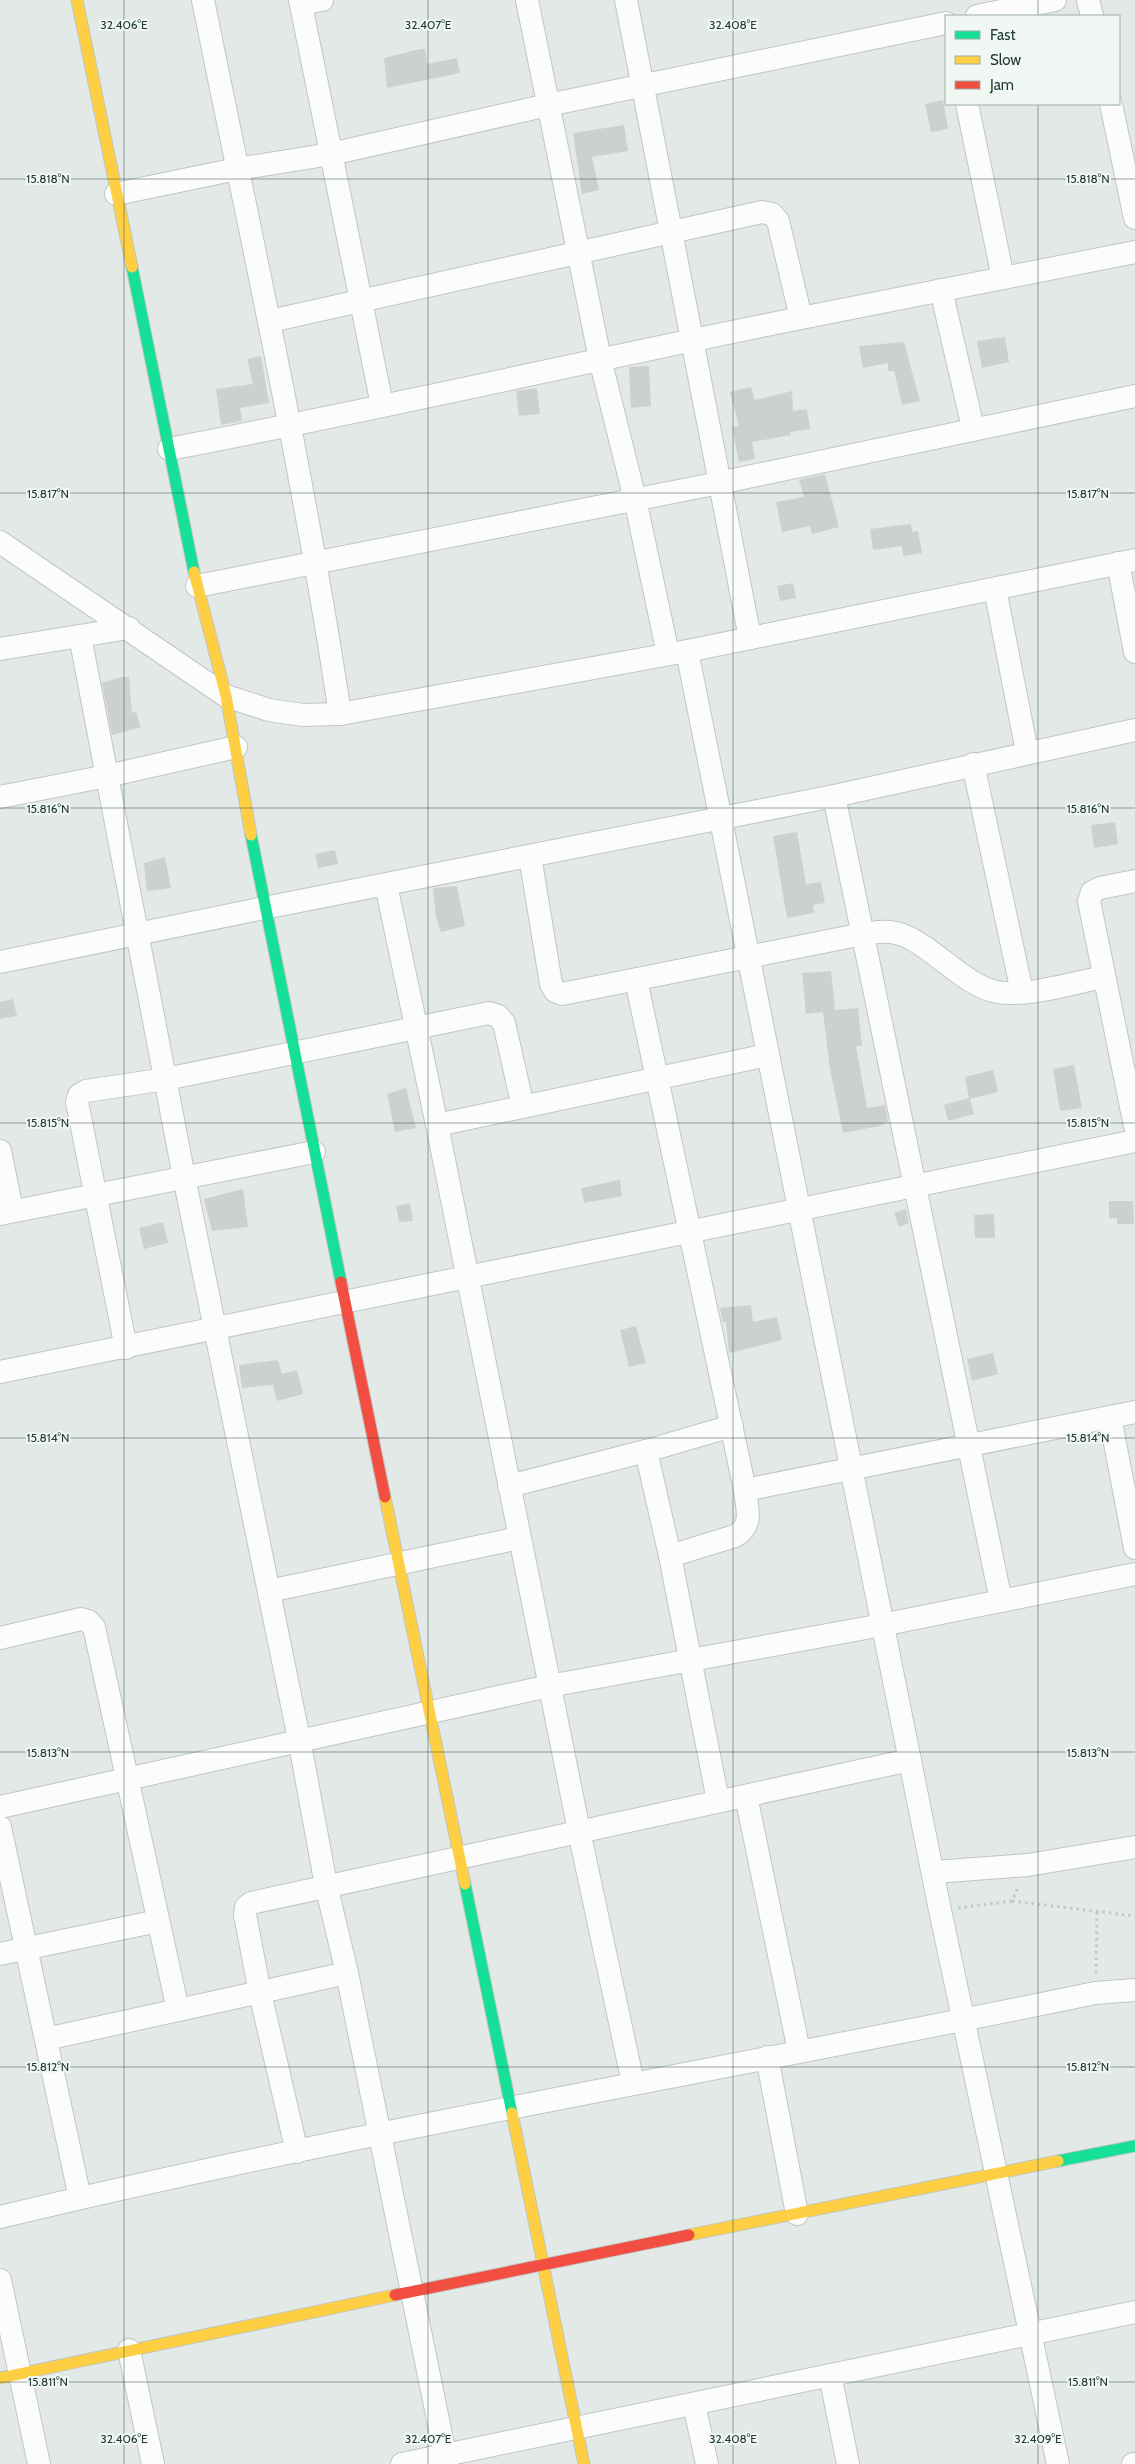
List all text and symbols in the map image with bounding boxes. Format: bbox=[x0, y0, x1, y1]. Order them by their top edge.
legend bbox=[945, 15, 1120, 105]
text: 32.406°E bbox=[100, 17, 148, 32]
text: 32.407°E bbox=[405, 17, 452, 32]
text: 32.408°E bbox=[709, 17, 757, 32]
text: Fast bbox=[990, 26, 1015, 44]
text: Slow bbox=[990, 51, 1021, 69]
text: Jam bbox=[989, 76, 1014, 94]
text: 15.818°N bbox=[26, 171, 70, 186]
text: 15.818°N bbox=[1066, 171, 1110, 186]
text: 15.817°N bbox=[27, 486, 69, 501]
text: 15.817°N bbox=[1067, 486, 1109, 501]
text: 15.816°N bbox=[27, 801, 69, 816]
text: 15.816°N bbox=[1067, 801, 1109, 816]
text: 15.815°N bbox=[27, 1115, 69, 1130]
text: 15.815°N bbox=[1067, 1115, 1109, 1130]
text: 15.814°N bbox=[27, 1430, 69, 1445]
text: 15.814°N bbox=[1067, 1430, 1109, 1445]
text: 15.813°N bbox=[27, 1745, 69, 1760]
text: 15.813°N bbox=[1067, 1745, 1109, 1760]
text: 15.812°N bbox=[27, 2059, 69, 2074]
text: 15.812°N bbox=[1067, 2059, 1109, 2074]
text: 15.811°N bbox=[28, 2374, 68, 2389]
text: 15.811°N bbox=[1068, 2374, 1108, 2389]
text: 32.406°E bbox=[100, 2431, 148, 2446]
text: 32.407°E bbox=[405, 2431, 452, 2446]
text: 32.408°E bbox=[709, 2431, 757, 2446]
text: 32.409°E bbox=[1014, 2431, 1062, 2446]

